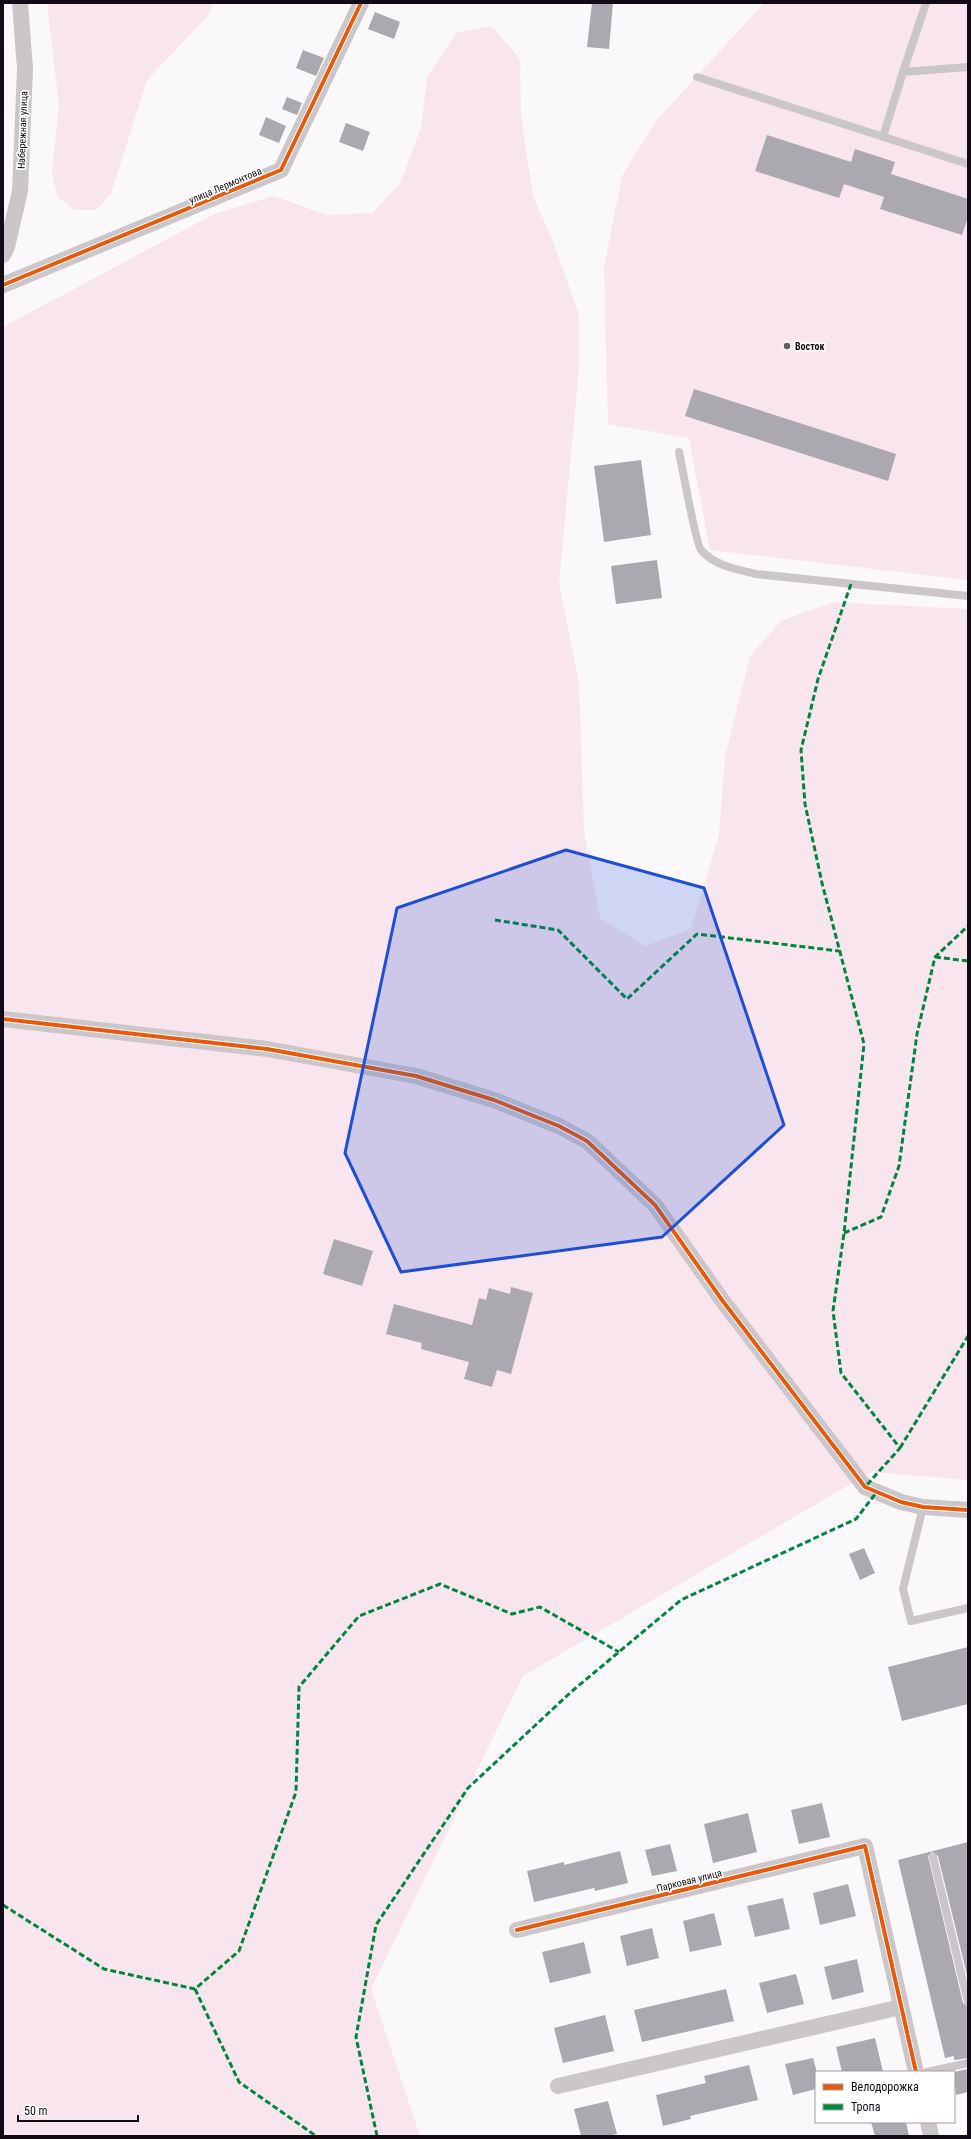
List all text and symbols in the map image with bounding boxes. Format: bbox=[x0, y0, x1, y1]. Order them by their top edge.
street label: Набережная улица bbox=[16, 91, 29, 169]
street label: улица Лермонтова bbox=[187, 165, 263, 206]
marker: Восток bbox=[782, 341, 792, 351]
place label: Восток bbox=[795, 341, 825, 352]
street label: Парковая улица bbox=[655, 1867, 723, 1894]
legend bbox=[815, 2071, 955, 2123]
text: Велодорожка bbox=[851, 2080, 919, 2094]
scale bar bbox=[18, 2097, 138, 2123]
text: Тропа bbox=[851, 2100, 881, 2114]
text: 50 m bbox=[24, 2104, 48, 2118]

